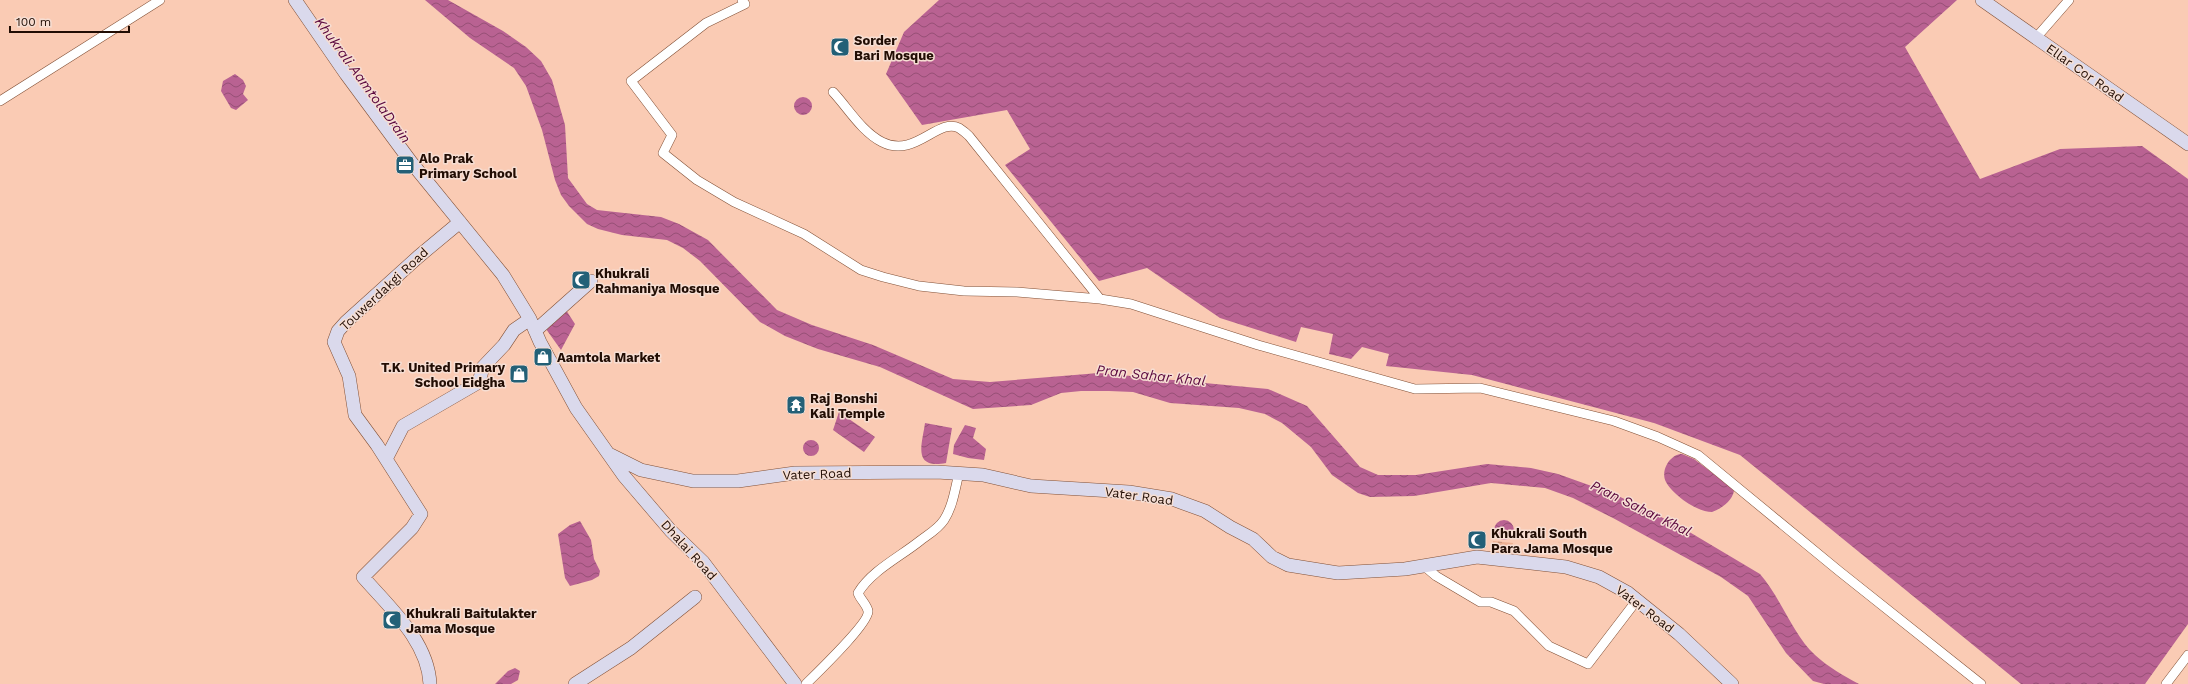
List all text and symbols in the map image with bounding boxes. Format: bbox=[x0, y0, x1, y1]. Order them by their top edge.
scale bar bbox=[10, 8, 129, 34]
water label: Khukrali AamtolaDrain bbox=[312, 14, 414, 146]
text: 100 m bbox=[16, 15, 51, 29]
place label: Sorder Bari Mosque bbox=[854, 33, 934, 63]
mosque icon: Sorder Bari Mosque bbox=[829, 36, 851, 58]
street label: Ellar Cor Road bbox=[2043, 41, 2127, 105]
place label: Alo Prak Primary School bbox=[419, 151, 518, 181]
office icon: Alo Prak Primary School bbox=[394, 154, 416, 176]
street label: Touwerdakgi Road bbox=[337, 244, 431, 334]
place label: Khukrali Rahmaniya Mosque bbox=[595, 266, 720, 296]
mosque icon: Khukrali Rahmaniya Mosque bbox=[570, 269, 592, 291]
shop icon: Aamtola Market bbox=[532, 346, 554, 368]
place label: Aamtola Market bbox=[557, 350, 661, 365]
place label: T.K. United Primary School Eidgha bbox=[381, 360, 506, 390]
water label: Pran Sahar Khal bbox=[1095, 361, 1207, 389]
shop icon: T.K. United Primary School Eidgha bbox=[508, 363, 530, 385]
place label: Raj Bonshi Kali Temple bbox=[810, 391, 885, 421]
temple icon: Raj Bonshi Kali Temple bbox=[785, 394, 807, 416]
street label: Vater Road bbox=[782, 465, 852, 483]
water label: Pran Sahar Khal bbox=[1588, 477, 1694, 539]
street label: Vater Road bbox=[1104, 484, 1174, 508]
street label: Dhalai Road bbox=[658, 517, 720, 583]
place label: Khukrali South Para Jama Mosque bbox=[1491, 526, 1613, 556]
mosque icon: Khukrali South Para Jama Mosque bbox=[1466, 529, 1488, 551]
street label: Vater Road bbox=[1613, 582, 1677, 636]
place label: Khukrali Baitulakter Jama Mosque bbox=[406, 606, 537, 636]
mosque icon: Khukrali Baitulakter Jama Mosque bbox=[381, 609, 403, 631]

